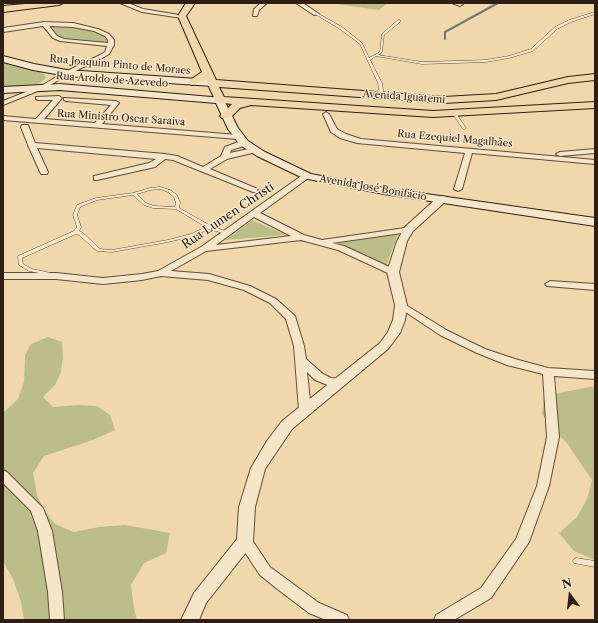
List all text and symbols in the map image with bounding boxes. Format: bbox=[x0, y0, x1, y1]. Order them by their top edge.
street label: Rua Joaquim Pinto de Moraes bbox=[49, 53, 191, 77]
street label: Rua Aroldo de Azevedo bbox=[56, 70, 168, 90]
street label: Avenida Iguatemi bbox=[362, 88, 446, 106]
street label: Rua Ministro Oscar Saraiva bbox=[56, 108, 186, 128]
street label: Rua Ezequiel Magalhães bbox=[397, 128, 513, 150]
street label: Avenida José Bonifácio bbox=[318, 173, 428, 203]
street label: Rua Lumen Christi bbox=[179, 180, 277, 252]
north arrow bbox=[550, 575, 590, 615]
text: N bbox=[560, 575, 573, 591]

